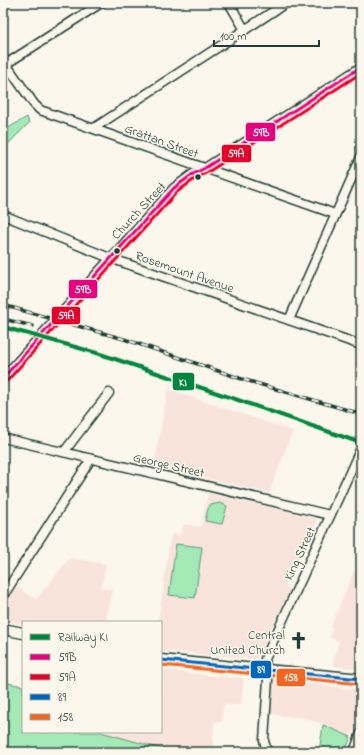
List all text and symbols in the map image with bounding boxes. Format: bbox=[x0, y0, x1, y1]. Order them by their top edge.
scale bar bbox=[214, 22, 319, 48]
text: 100 m bbox=[220, 28, 247, 46]
street label: Grattan Street bbox=[122, 119, 202, 164]
line badge: 59B bbox=[245, 122, 276, 142]
text: 59B bbox=[252, 125, 270, 141]
line badge: 59A bbox=[221, 144, 252, 163]
text: 59A bbox=[228, 146, 244, 162]
unlabelled marker bbox=[193, 172, 203, 182]
street label: Church Street bbox=[107, 178, 171, 244]
unlabelled marker bbox=[112, 246, 122, 256]
street label: Rosemount Avenue bbox=[132, 247, 237, 298]
line badge: 59B bbox=[68, 279, 98, 299]
text: 59B bbox=[74, 282, 92, 298]
line badge: 59A bbox=[51, 306, 81, 325]
text: 59A bbox=[58, 308, 74, 324]
line badge: KI bbox=[172, 372, 195, 391]
text: KI bbox=[179, 375, 187, 391]
street label: George Street bbox=[131, 448, 207, 484]
street label: King Street bbox=[280, 523, 322, 584]
legend bbox=[22, 621, 162, 733]
place label: Central United Church bbox=[211, 626, 285, 660]
text: Railway KI bbox=[58, 629, 108, 648]
church icon: Central United Church bbox=[288, 631, 308, 651]
text: 59B bbox=[58, 649, 77, 667]
line badge: 89 bbox=[250, 660, 272, 679]
text: 89 bbox=[256, 662, 265, 678]
line badge: 158 bbox=[276, 668, 306, 687]
text: 59A bbox=[58, 669, 76, 687]
text: 158 bbox=[284, 670, 299, 686]
text: 89 bbox=[58, 689, 67, 707]
text: 158 bbox=[58, 709, 74, 727]

